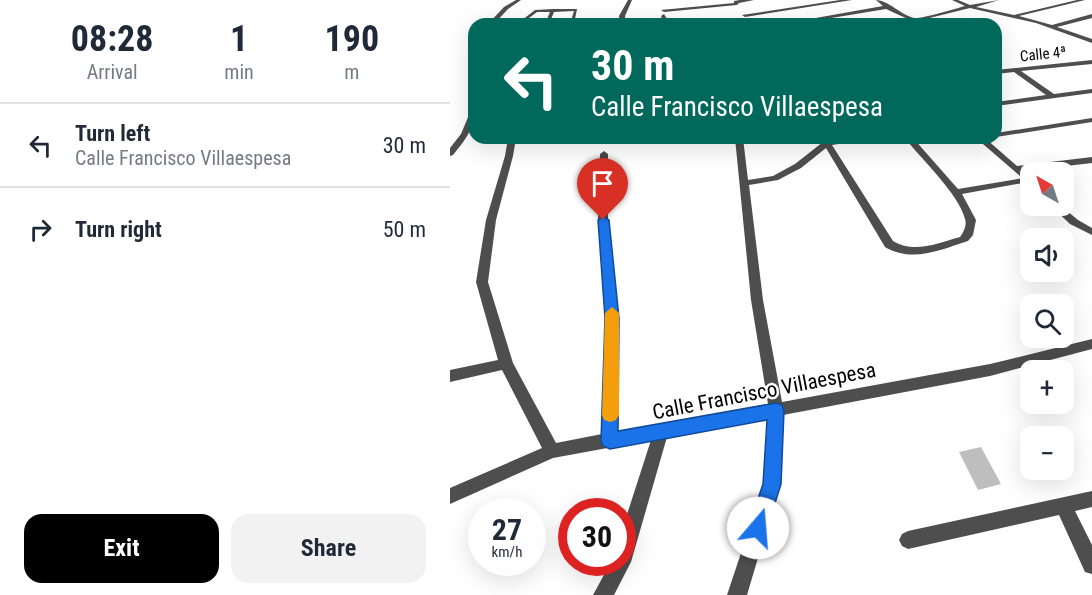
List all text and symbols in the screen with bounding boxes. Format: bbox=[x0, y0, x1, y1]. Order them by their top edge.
text: 08:28 bbox=[71, 18, 153, 60]
text: 1 bbox=[230, 18, 248, 60]
text: 190 bbox=[325, 18, 379, 60]
text: 30 m bbox=[591, 41, 674, 90]
icon: left bbox=[492, 42, 570, 120]
street label: Calle 4ª bbox=[1019, 43, 1067, 65]
text: Arrival bbox=[87, 60, 138, 84]
text: min bbox=[224, 60, 254, 84]
text: m bbox=[344, 60, 359, 84]
text: Calle Francisco Villaespesa bbox=[591, 91, 883, 123]
text: Turn left bbox=[75, 121, 150, 146]
icon: left bbox=[24, 129, 57, 162]
text: 30 m bbox=[383, 133, 426, 158]
text: Calle Francisco Villaespesa bbox=[75, 146, 291, 170]
pin bbox=[577, 158, 628, 220]
north arrow bbox=[1020, 162, 1074, 216]
map controls bbox=[1020, 162, 1074, 480]
icon: arrive bbox=[586, 167, 619, 200]
icon: right bbox=[24, 213, 57, 246]
text: Turn right bbox=[75, 217, 162, 242]
text: 50 m bbox=[383, 217, 426, 242]
button: sound bbox=[1020, 228, 1074, 282]
button: search bbox=[1020, 294, 1074, 348]
street label: Calle Francisco Villaespesa bbox=[650, 358, 878, 424]
button: + bbox=[1020, 360, 1074, 414]
button: − bbox=[1020, 426, 1074, 480]
position arrow bbox=[726, 496, 790, 560]
speed limit sign: 30 bbox=[558, 498, 636, 576]
text: 27 bbox=[492, 512, 522, 547]
button: Exit bbox=[24, 514, 219, 583]
button: Share bbox=[231, 514, 426, 583]
text: km/h bbox=[492, 543, 522, 561]

